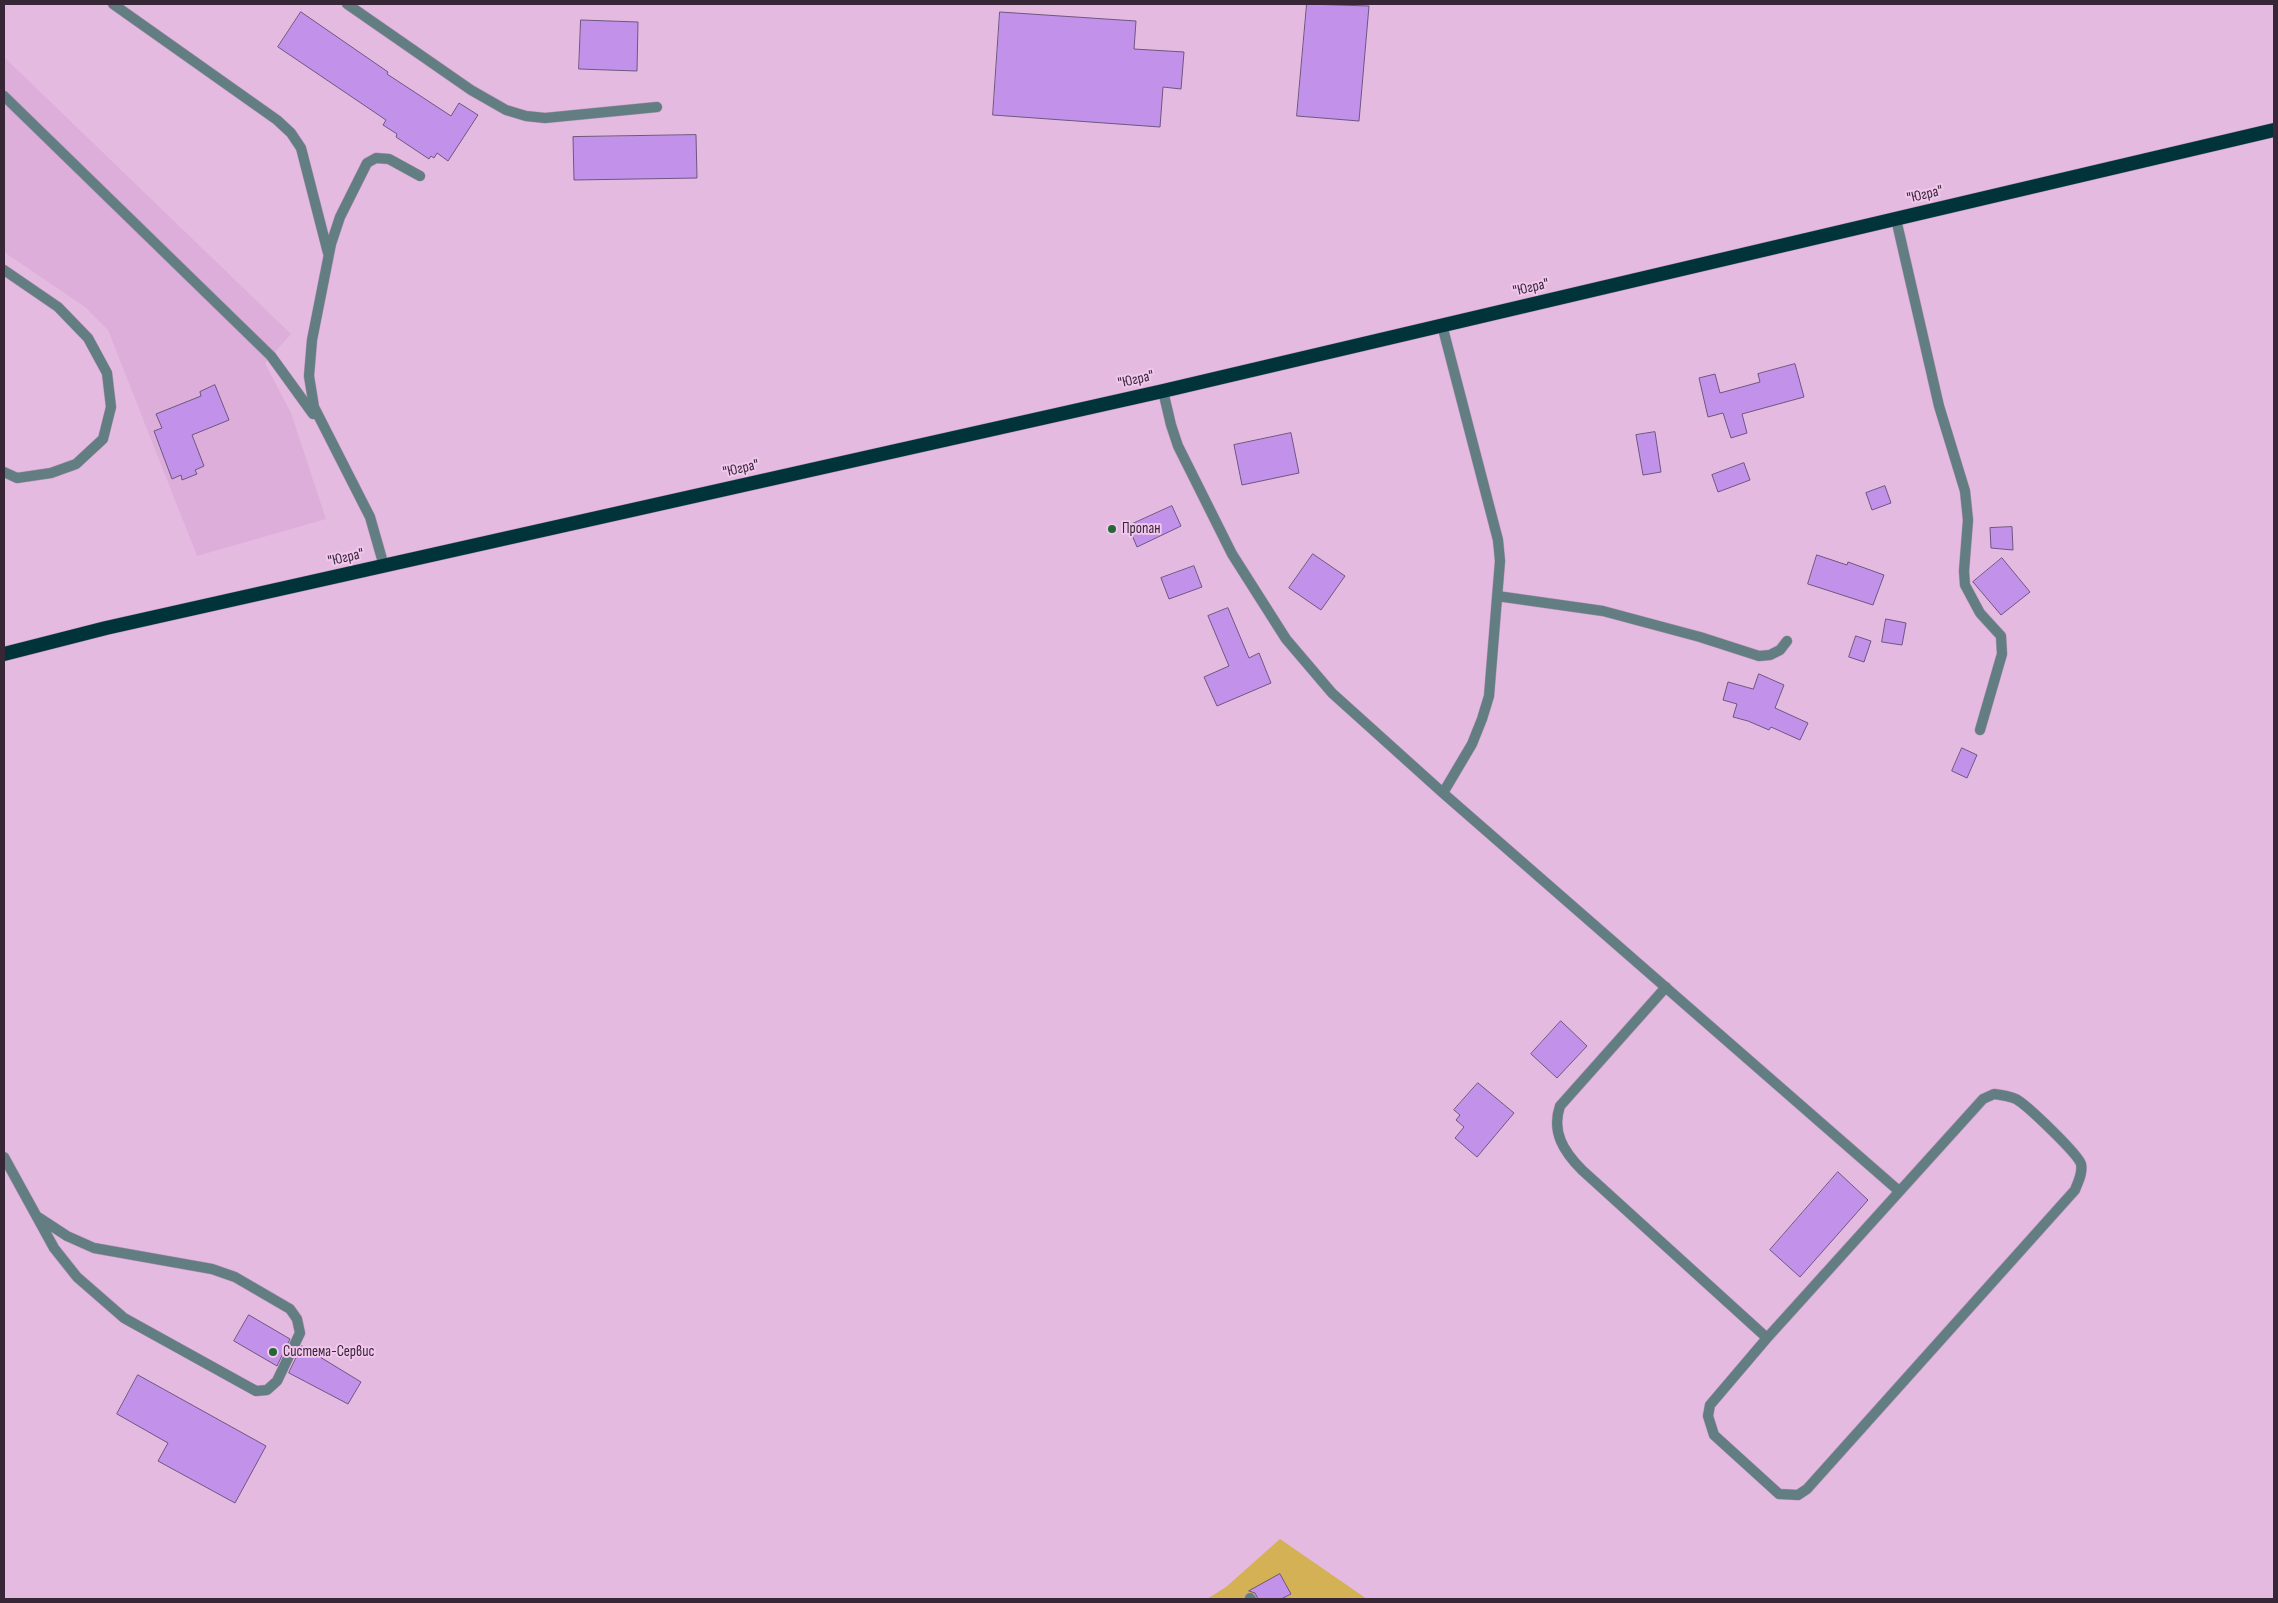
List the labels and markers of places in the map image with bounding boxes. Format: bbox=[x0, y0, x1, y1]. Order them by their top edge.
place label: Пропан bbox=[1122, 520, 1161, 538]
marker: Пропан bbox=[1106, 523, 1118, 535]
place label: Система-Сервис bbox=[283, 1343, 374, 1361]
marker: Система-Сервис bbox=[267, 1346, 279, 1358]

